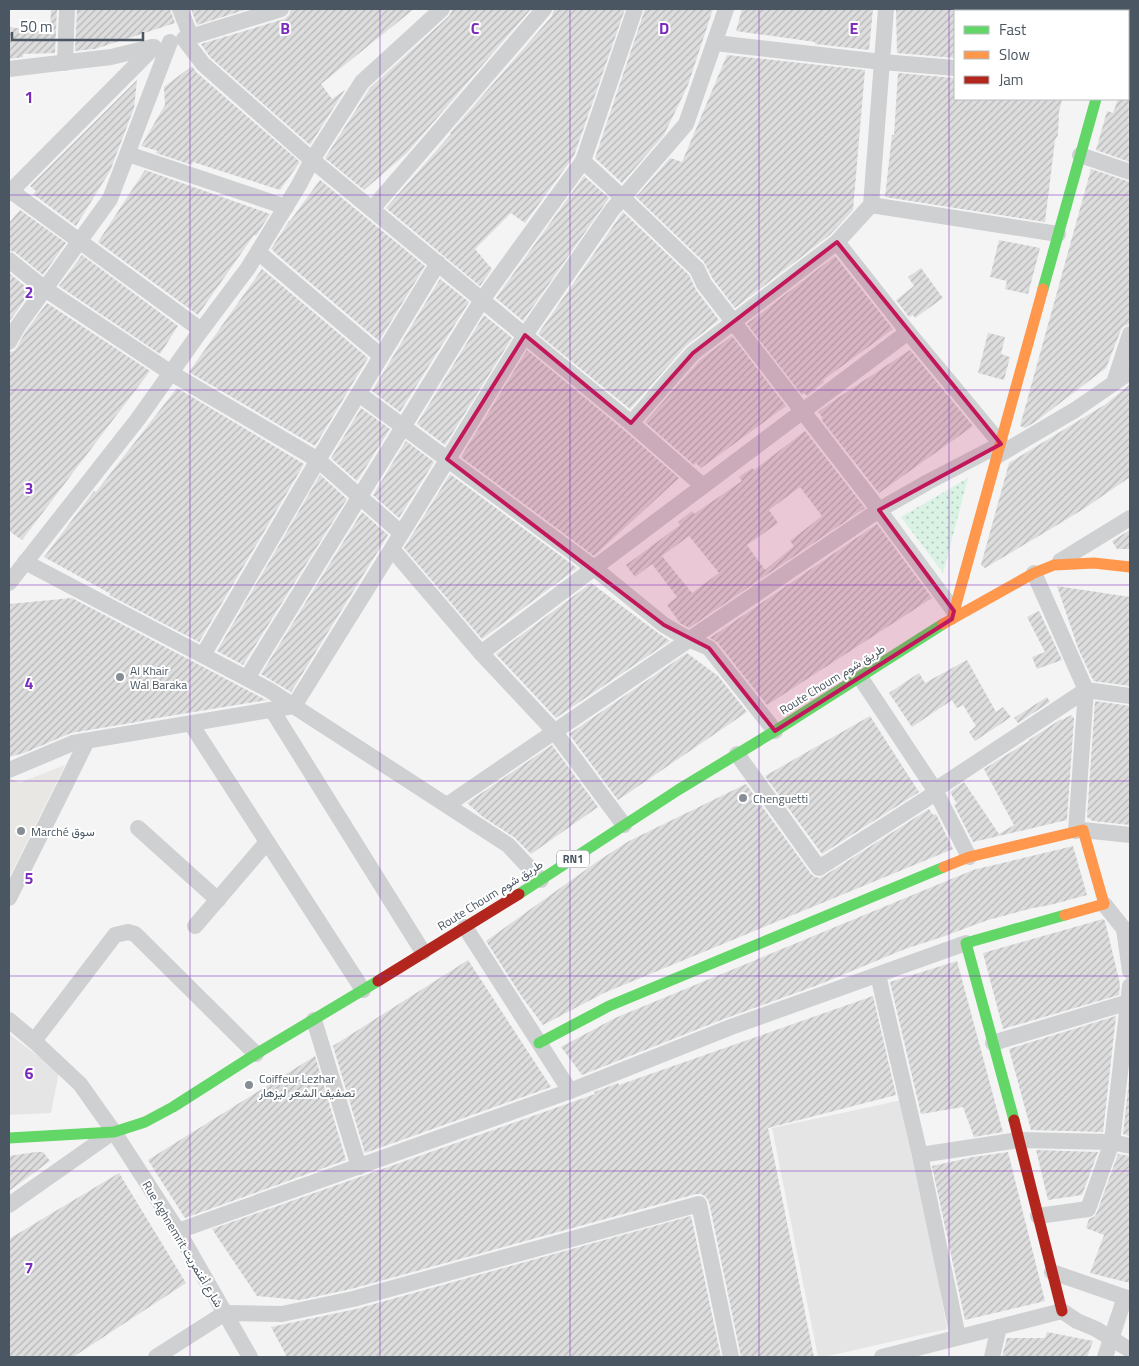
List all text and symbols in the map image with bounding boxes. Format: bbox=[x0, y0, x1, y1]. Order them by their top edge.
scale bar bbox=[12, 10, 144, 42]
legend bbox=[954, 10, 1129, 100]
text: 50 m bbox=[20, 15, 53, 38]
text: B bbox=[280, 16, 290, 40]
text: C bbox=[471, 16, 480, 40]
text: D bbox=[659, 16, 669, 40]
text: E bbox=[850, 16, 859, 40]
text: Fast bbox=[999, 18, 1027, 41]
text: Slow bbox=[999, 43, 1030, 66]
text: Jam bbox=[999, 68, 1023, 91]
text: 1 bbox=[25, 85, 33, 109]
text: 2 bbox=[25, 280, 33, 304]
text: 3 bbox=[25, 476, 33, 500]
street label: Route Choum طريق شوم bbox=[776, 639, 889, 719]
place label: Al Khair Wal Baraka bbox=[130, 661, 187, 694]
text: 4 bbox=[25, 671, 34, 695]
marker: Al Khair Wal Baraka bbox=[114, 671, 126, 683]
place label: Chenguetti bbox=[753, 789, 808, 808]
marker: Chenguetti bbox=[737, 792, 749, 804]
place label: Marché سوق bbox=[31, 822, 95, 841]
marker: Marché سوق bbox=[15, 825, 27, 837]
road number: RN1 bbox=[557, 851, 589, 868]
street label: Route Choum طريق شوم bbox=[434, 855, 547, 935]
text: 5 bbox=[25, 866, 34, 890]
text: 6 bbox=[25, 1061, 34, 1085]
place label: Coiffeur Lezhar تصفيف الشعر ليزهار bbox=[258, 1069, 355, 1102]
marker: Coiffeur Lezhar تصفيف الشعر ليزهار bbox=[243, 1079, 255, 1091]
street label: Rue Aghnemrit شارع أغنمريت bbox=[138, 1177, 228, 1311]
text: 7 bbox=[25, 1256, 33, 1280]

